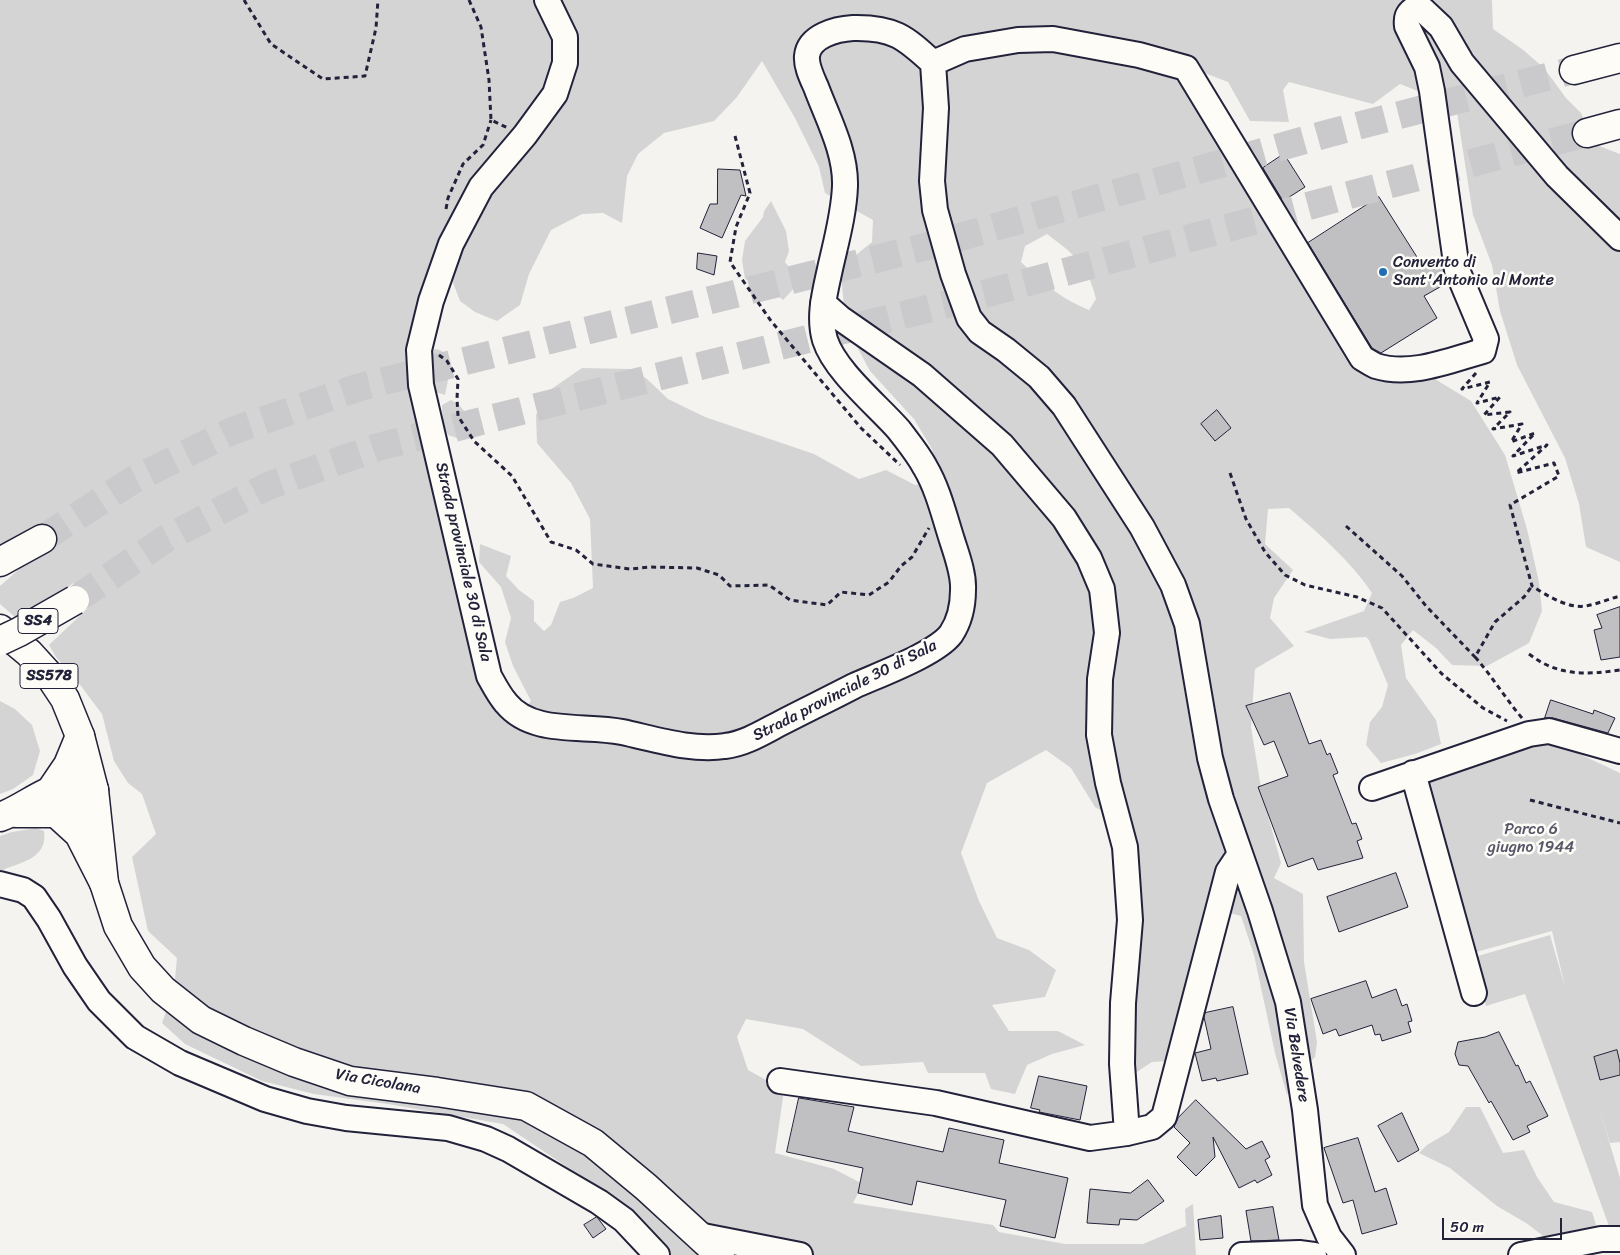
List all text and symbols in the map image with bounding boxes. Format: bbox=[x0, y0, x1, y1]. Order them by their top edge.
place label: Convento di Sant'Antonio al Monte bbox=[1393, 253, 1554, 291]
marker: Convento di Sant'Antonio al Monte bbox=[1377, 266, 1389, 278]
street label: Strada provinciale 30 di Sala bbox=[431, 460, 495, 664]
road number: SS4 bbox=[18, 608, 58, 634]
street label: Strada provinciale 30 di Sala bbox=[750, 636, 940, 746]
road number: SS578 bbox=[20, 664, 78, 688]
park label: Parco 6 giugno 1944 bbox=[1488, 820, 1574, 858]
street label: Via Belvedere bbox=[1279, 1006, 1313, 1104]
street label: Via Cicolana bbox=[334, 1065, 422, 1099]
scale bar bbox=[1445, 1208, 1565, 1240]
text: 50 m bbox=[1450, 1214, 1484, 1240]

